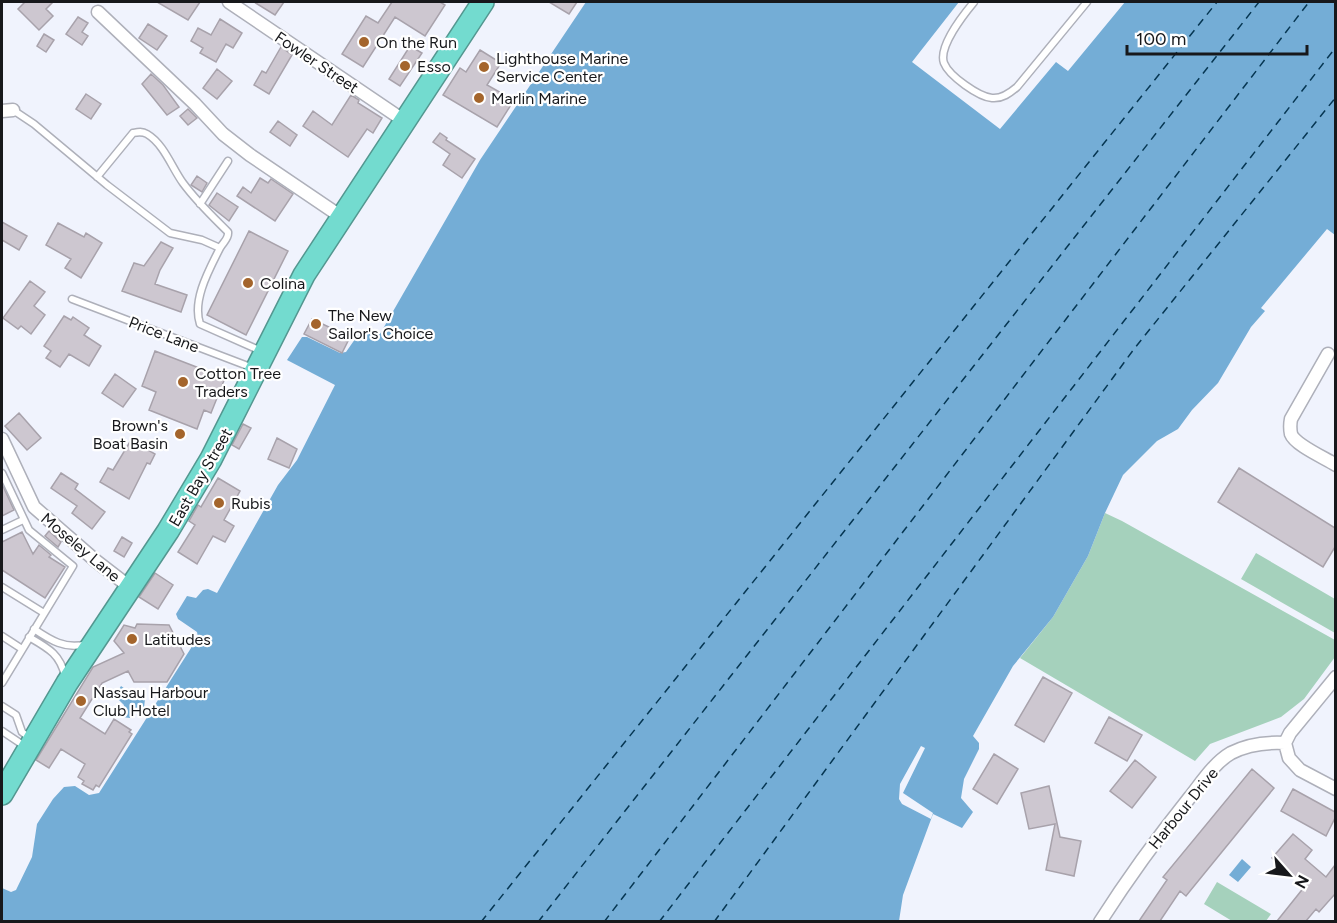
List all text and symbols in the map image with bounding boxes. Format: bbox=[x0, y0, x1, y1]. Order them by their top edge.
scale bar bbox=[1127, 18, 1307, 56]
street label: Fowler Street bbox=[271, 28, 362, 97]
text: 100 m bbox=[1136, 28, 1186, 50]
place label: On the Run bbox=[376, 33, 457, 52]
marker: On the Run bbox=[357, 35, 371, 49]
place label: Lighthouse Marine Service Center bbox=[496, 49, 628, 86]
place label: Esso bbox=[417, 57, 451, 76]
marker: Esso bbox=[398, 59, 412, 73]
marker: Lighthouse Marine Service Center bbox=[477, 60, 491, 74]
place label: Marlin Marine bbox=[491, 89, 587, 108]
marker: Marlin Marine bbox=[472, 91, 486, 105]
place label: Colina bbox=[260, 274, 305, 293]
marker: Colina bbox=[241, 276, 255, 290]
place label: The New Sailor's Choice bbox=[328, 306, 434, 343]
street label: Price Lane bbox=[126, 312, 202, 357]
marker: The New Sailor's Choice bbox=[309, 317, 323, 331]
place label: Cotton Tree Traders bbox=[195, 364, 281, 401]
marker: Cotton Tree Traders bbox=[176, 375, 190, 389]
place label: Brown's Boat Basin bbox=[93, 416, 168, 453]
street label: East Bay Street bbox=[165, 425, 236, 530]
marker: Brown's Boat Basin bbox=[173, 427, 187, 441]
place label: Rubis bbox=[231, 494, 271, 513]
marker: Rubis bbox=[212, 496, 226, 510]
street label: Moseley Lane bbox=[37, 509, 124, 586]
place label: Latitudes bbox=[144, 630, 211, 649]
marker: Latitudes bbox=[125, 632, 139, 646]
place label: Nassau Harbour Club Hotel bbox=[93, 683, 209, 720]
marker: Nassau Harbour Club Hotel bbox=[74, 694, 88, 708]
street label: Harbour Drive bbox=[1145, 763, 1222, 853]
north arrow bbox=[1259, 845, 1319, 905]
text: N bbox=[1291, 872, 1313, 892]

